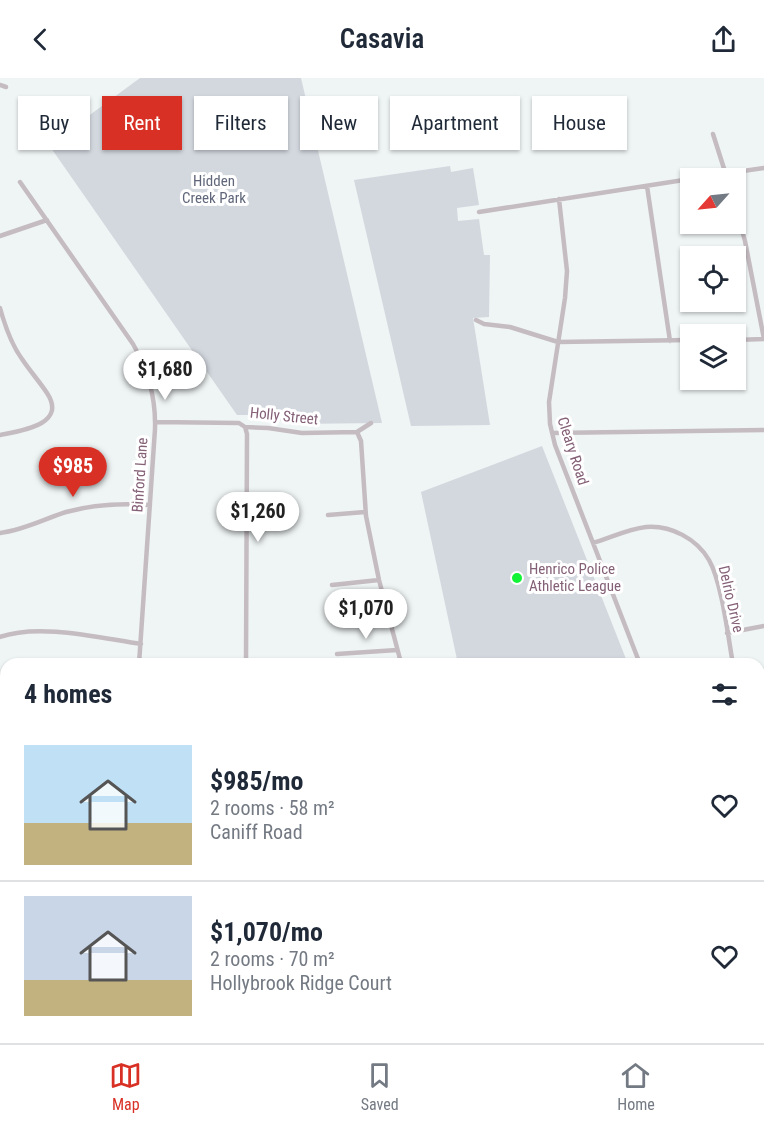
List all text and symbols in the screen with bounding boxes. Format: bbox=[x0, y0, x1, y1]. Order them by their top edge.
icon: back bbox=[24, 23, 57, 56]
text: Casavia bbox=[340, 23, 424, 55]
icon: share bbox=[707, 23, 740, 56]
chip: Buy bbox=[18, 96, 90, 150]
chip: Rent bbox=[102, 96, 182, 150]
chip: Filters bbox=[194, 96, 288, 150]
chip: New bbox=[300, 96, 378, 150]
chip: Apartment bbox=[390, 96, 520, 150]
chip: House bbox=[532, 96, 627, 150]
north arrow bbox=[680, 168, 746, 234]
map controls bbox=[680, 168, 746, 390]
park label: Hidden Creek Park bbox=[182, 172, 246, 207]
button: locate bbox=[680, 246, 746, 312]
button: layers bbox=[680, 324, 746, 390]
pin: $1,680 bbox=[116, 350, 214, 401]
text: $1,680 bbox=[137, 357, 193, 381]
street label: Holly Street bbox=[249, 403, 319, 429]
street label: Cleary Road bbox=[554, 415, 592, 487]
street label: Binford Lane bbox=[128, 437, 152, 513]
pin: $985 bbox=[37, 447, 109, 498]
text: $985 bbox=[53, 454, 93, 478]
pin: $1,260 bbox=[209, 492, 307, 543]
text: $1,260 bbox=[230, 499, 286, 523]
place label: Henrico Police Athletic League bbox=[529, 560, 621, 595]
street label: Delrio Drive bbox=[715, 564, 747, 634]
marker: Henrico Police Athletic League bbox=[510, 571, 524, 585]
pin: $1,070 bbox=[317, 589, 415, 640]
text: $1,070 bbox=[338, 596, 394, 620]
icon: filters bbox=[708, 678, 741, 711]
text: 4 homes bbox=[24, 679, 112, 709]
text: $985/mo bbox=[210, 766, 303, 796]
icon: home bbox=[72, 769, 144, 841]
icon: heart bbox=[708, 789, 741, 822]
text: 2 rooms · 58 m² bbox=[210, 796, 335, 820]
text: Caniff Road bbox=[210, 820, 303, 844]
text: $1,070/mo bbox=[210, 917, 323, 947]
icon: home bbox=[72, 920, 144, 992]
icon: heart bbox=[708, 940, 741, 973]
text: 2 rooms · 70 m² bbox=[210, 947, 335, 971]
text: Hollybrook Ridge Court bbox=[210, 971, 392, 995]
tab: Map bbox=[109, 1059, 142, 1114]
tab: Saved bbox=[361, 1059, 399, 1114]
tab: Home bbox=[617, 1059, 655, 1114]

